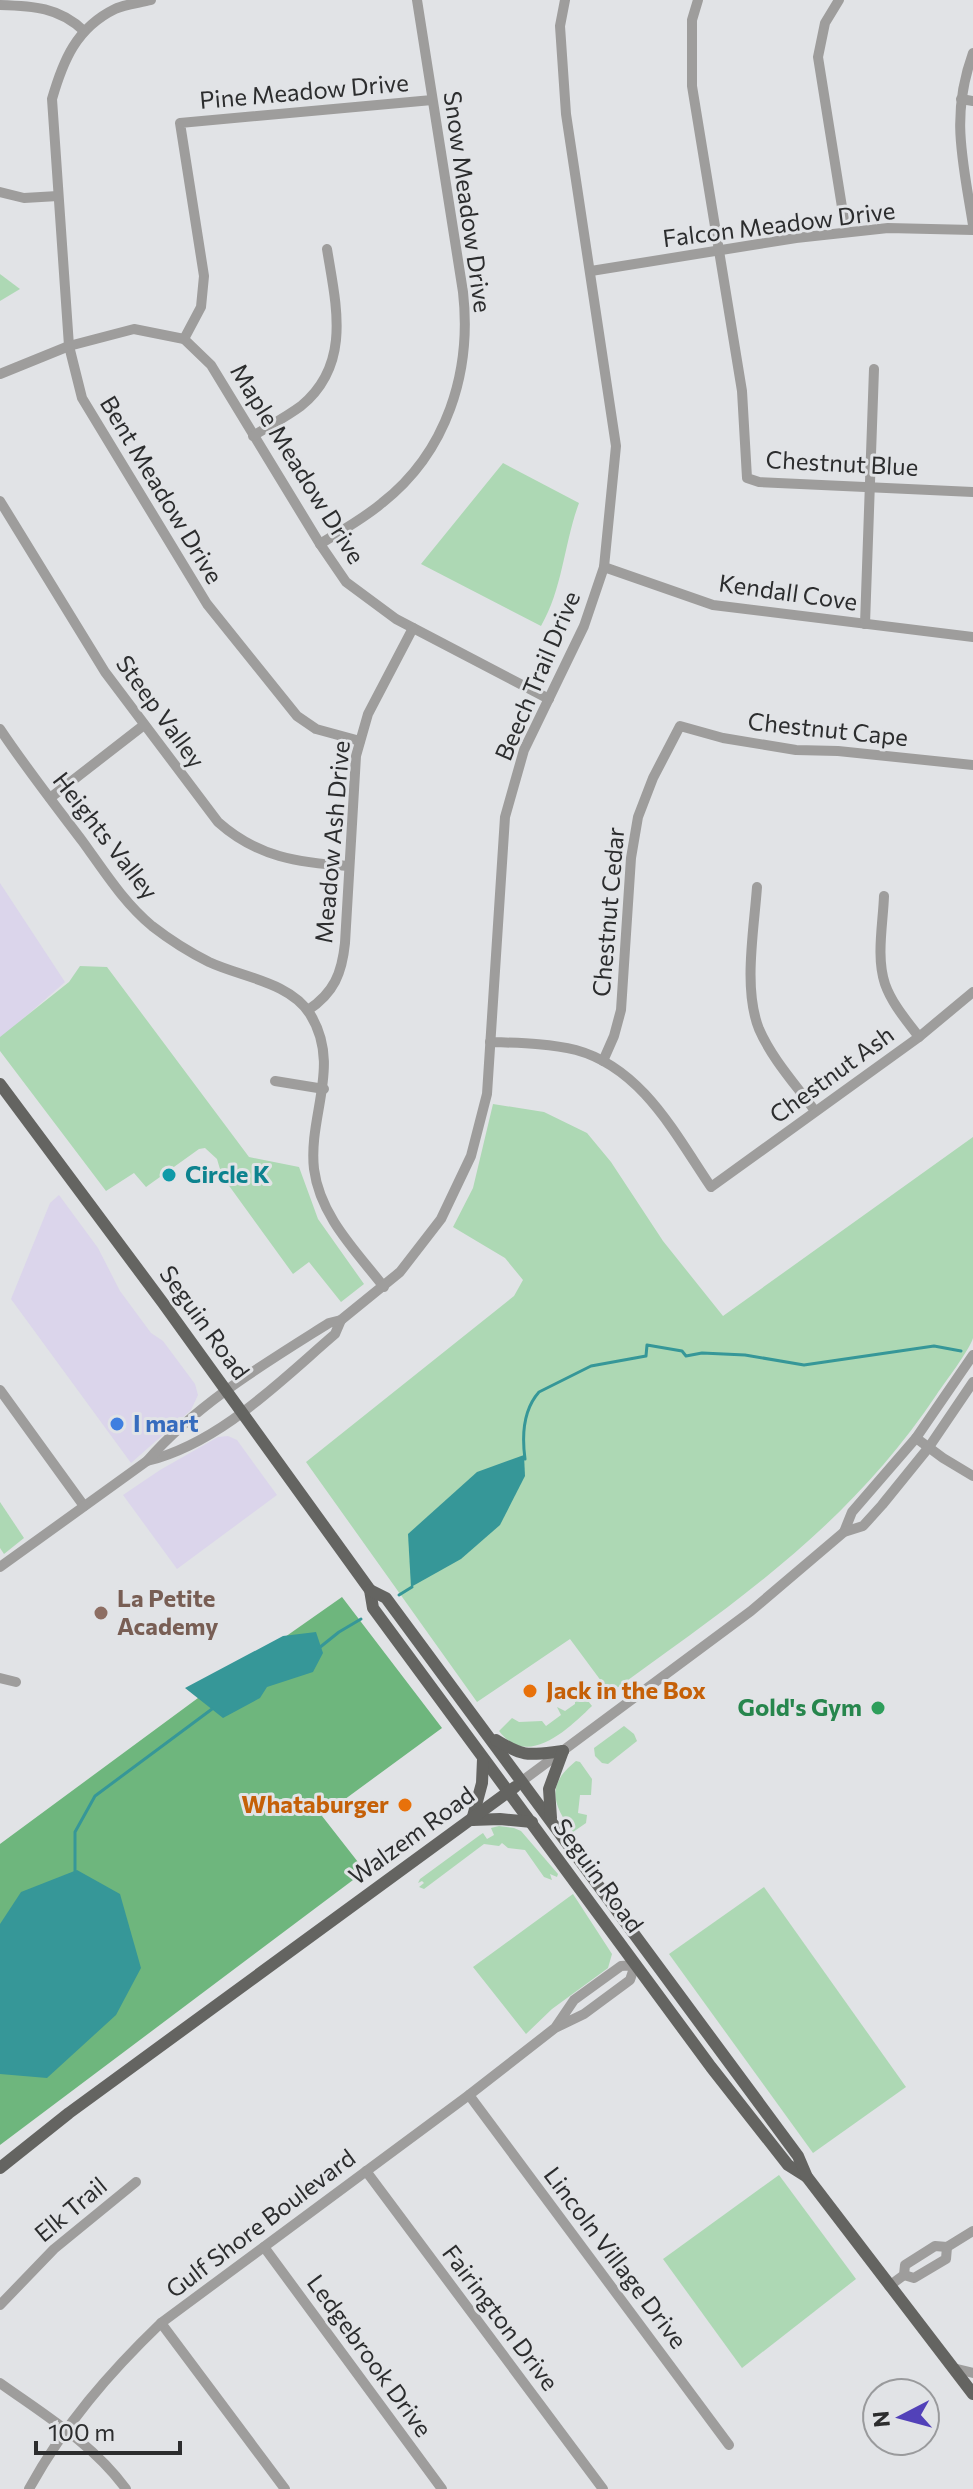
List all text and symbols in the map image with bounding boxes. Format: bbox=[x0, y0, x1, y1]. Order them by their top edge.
street label: Pine Meadow Drive bbox=[198, 67, 410, 114]
street label: Snow Meadow Drive bbox=[439, 89, 498, 314]
street label: Falcon Meadow Drive bbox=[661, 195, 897, 252]
street label: Maple Meadow Drive bbox=[225, 358, 372, 569]
street label: Bent Meadow Drive bbox=[95, 390, 230, 588]
street label: Chestnut Blue bbox=[765, 444, 919, 481]
street label: Kendall Cove bbox=[717, 567, 859, 616]
street label: Beech Trail Drive bbox=[488, 586, 585, 764]
street label: Steep Valley bbox=[111, 649, 212, 773]
street label: Chestnut Cape bbox=[747, 706, 910, 751]
street label: Meadow Ash Drive bbox=[308, 739, 355, 945]
street label: Heights Valley bbox=[47, 766, 165, 905]
street label: Chestnut Cedar bbox=[586, 825, 629, 998]
street label: Chestnut Ash bbox=[763, 1019, 899, 1129]
place label: Circle K bbox=[185, 1159, 270, 1188]
marker: Circle K bbox=[160, 1166, 178, 1184]
street label: Seguin Road bbox=[154, 1260, 256, 1385]
place label: I mart bbox=[133, 1408, 199, 1437]
marker: I mart bbox=[108, 1415, 126, 1433]
place label: La Petite Academy bbox=[117, 1583, 218, 1640]
marker: La Petite Academy bbox=[92, 1604, 110, 1622]
place label: Jack in the Box bbox=[546, 1675, 706, 1704]
marker: Jack in the Box bbox=[521, 1682, 539, 1700]
place label: Gold's Gym bbox=[737, 1692, 862, 1721]
marker: Gold's Gym bbox=[869, 1699, 887, 1717]
street label: Walzem Road bbox=[343, 1780, 480, 1890]
place label: Whataburger bbox=[241, 1789, 389, 1818]
marker: Whataburger bbox=[396, 1796, 414, 1814]
street label: Seguin Road bbox=[548, 1813, 650, 1938]
street label: Gulf Shore Boulevard bbox=[160, 2142, 360, 2303]
street label: Lincoln Village Drive bbox=[539, 2161, 694, 2354]
street label: Elk Trail bbox=[28, 2170, 112, 2247]
street label: Fairington Drive bbox=[437, 2239, 565, 2396]
street label: Ledgebrook Drive bbox=[302, 2268, 439, 2442]
north arrow bbox=[861, 2377, 941, 2457]
scale bar bbox=[36, 2405, 180, 2455]
text: N bbox=[866, 2410, 895, 2429]
text: 100 m bbox=[48, 2417, 115, 2446]

